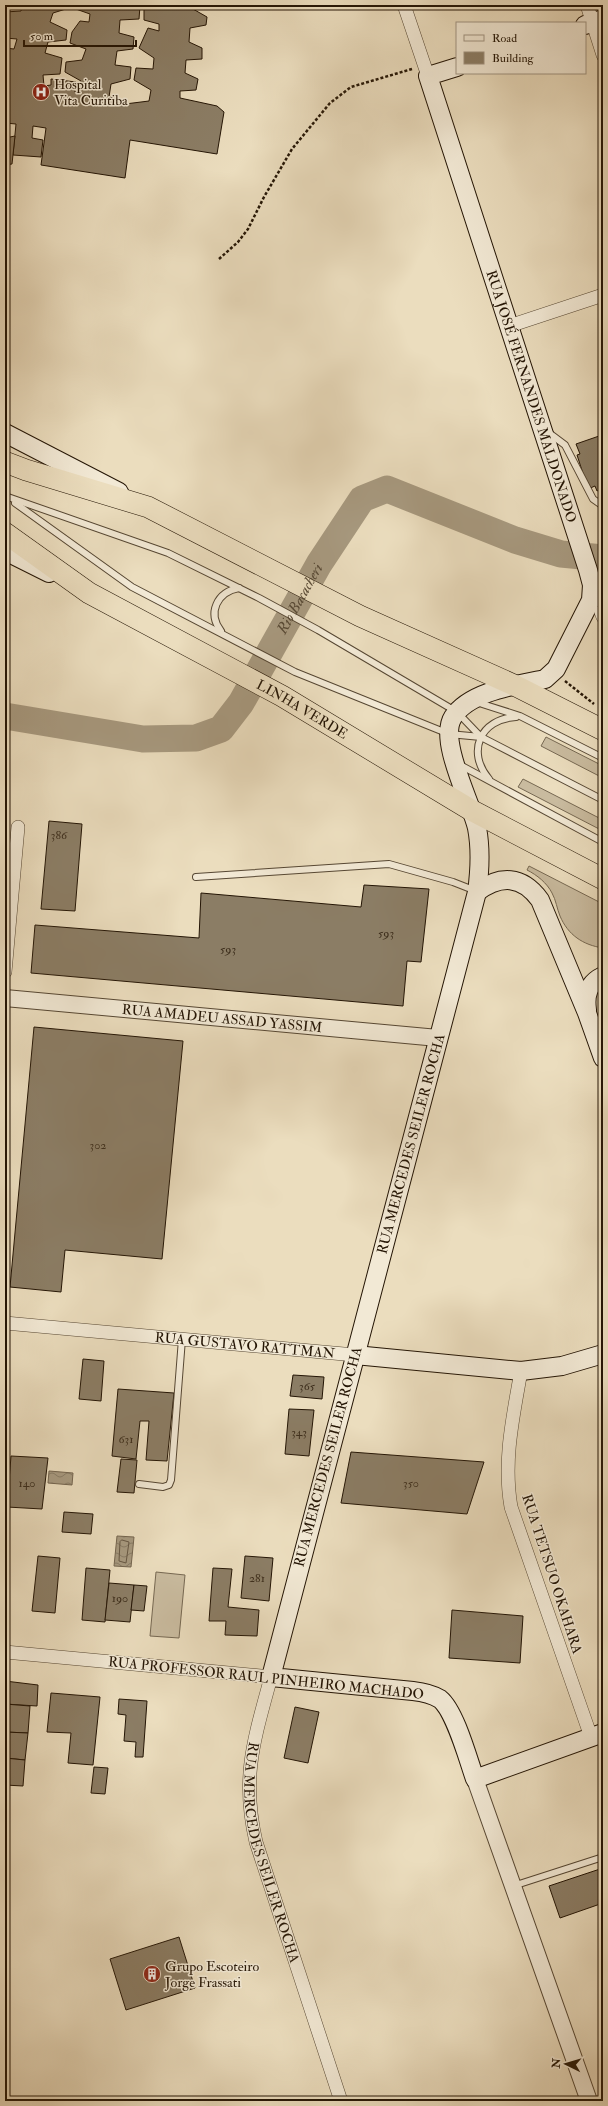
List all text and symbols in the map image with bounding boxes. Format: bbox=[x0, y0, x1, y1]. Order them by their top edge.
scale bar bbox=[24, 22, 136, 48]
legend bbox=[456, 22, 586, 74]
text: 50 m bbox=[30, 29, 54, 44]
text: Road bbox=[492, 31, 517, 46]
text: Building bbox=[492, 51, 535, 66]
place label: Hospital Vita Curitiba bbox=[54, 76, 128, 109]
hospital icon: Hospital Vita Curitiba bbox=[31, 82, 51, 102]
street label: RUA JOSÉ FERNANDES MALDONADO bbox=[483, 268, 581, 525]
water label: Rio Bacacheri bbox=[272, 560, 327, 638]
street label: LINHA VERDE bbox=[254, 676, 351, 742]
house number: 386 bbox=[51, 828, 68, 843]
house number: 593 bbox=[378, 926, 394, 941]
house number: 593 bbox=[220, 942, 236, 957]
street label: RUA AMADEU ASSAD YASSIM bbox=[121, 1000, 323, 1036]
street label: RUA MERCEDES SEILER ROCHA bbox=[373, 1032, 449, 1256]
house number: 302 bbox=[90, 1138, 106, 1153]
street label: RUA GUSTAVO RATTMAN bbox=[154, 1328, 336, 1362]
street label: RUA MERCEDES SEILER ROCHA bbox=[290, 1345, 366, 1569]
house number: 365 bbox=[299, 1379, 316, 1394]
house number: 343 bbox=[291, 1425, 307, 1440]
house number: 631 bbox=[119, 1432, 133, 1447]
house number: 140 bbox=[19, 1476, 35, 1491]
house number: 350 bbox=[403, 1476, 419, 1491]
street label: RUA TETSUO OKAHARA bbox=[518, 1492, 586, 1656]
house number: 281 bbox=[249, 1571, 265, 1586]
house number: 190 bbox=[112, 1591, 128, 1606]
street label: RUA PROFESSOR RAUL PINHEIRO MACHADO bbox=[107, 1653, 425, 1703]
street label: RUA MERCEDES SEILER ROCHA bbox=[241, 1741, 304, 1965]
place label: Grupo Escoteiro Jorge Frassati bbox=[164, 1958, 259, 1991]
building icon: Grupo Escoteiro Jorge Frassati bbox=[142, 1964, 162, 1984]
north arrow bbox=[546, 2044, 586, 2084]
text: N bbox=[550, 2057, 564, 2070]

